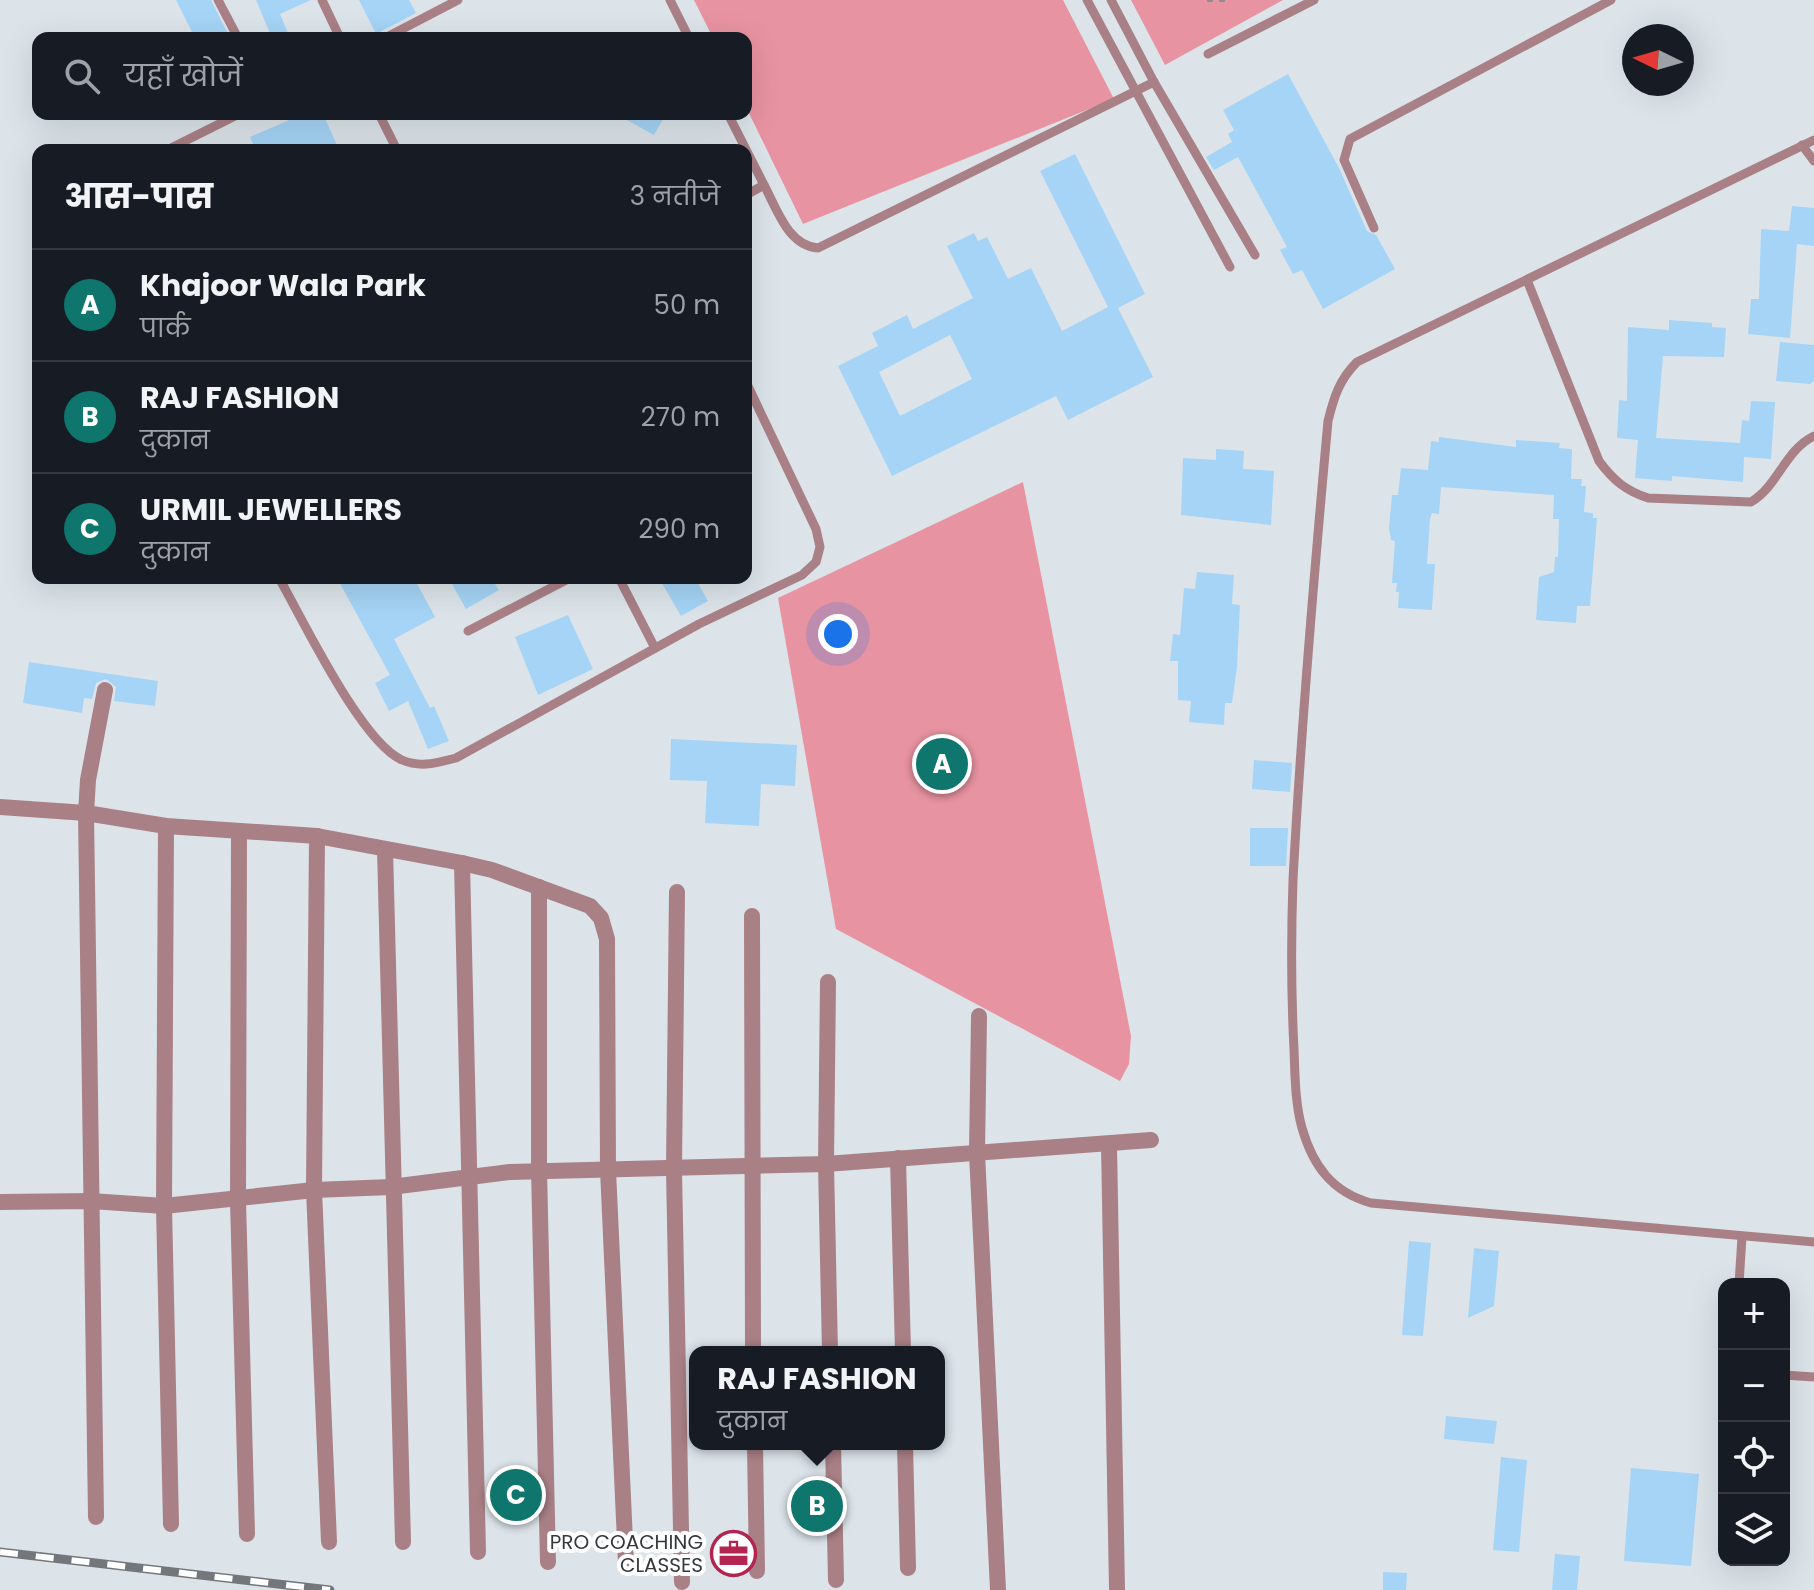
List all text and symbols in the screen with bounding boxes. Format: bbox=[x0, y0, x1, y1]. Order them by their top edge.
north arrow bbox=[1622, 24, 1694, 96]
search box bbox=[32, 32, 752, 120]
icon: search bbox=[60, 54, 104, 98]
text: यहाँ खोजें bbox=[124, 54, 243, 97]
text: आस-पास bbox=[64, 172, 213, 220]
text: 3 नतीजे bbox=[630, 178, 720, 214]
text: Khajoor Wala Park bbox=[140, 264, 426, 307]
text: A bbox=[80, 287, 100, 323]
text: 50 m bbox=[654, 287, 720, 323]
text: पार्क bbox=[140, 310, 191, 346]
text: RAJ FASHION bbox=[140, 376, 339, 419]
text: B bbox=[81, 399, 99, 435]
text: 270 m bbox=[641, 399, 720, 435]
text: दुकान bbox=[140, 422, 210, 458]
text: URMIL JEWELLERS bbox=[140, 488, 402, 531]
text: C bbox=[80, 511, 100, 547]
text: 290 m bbox=[639, 511, 720, 547]
text: दुकान bbox=[140, 534, 210, 570]
your location bbox=[818, 614, 858, 654]
pin: A bbox=[916, 734, 968, 794]
map controls bbox=[1718, 1278, 1790, 1566]
button: + bbox=[1718, 1278, 1790, 1350]
popup bbox=[689, 1346, 945, 1450]
button: − bbox=[1718, 1350, 1790, 1422]
text: RAJ FASHION bbox=[717, 1357, 917, 1400]
text: दुकान bbox=[717, 1403, 787, 1439]
button: locate bbox=[1718, 1422, 1790, 1494]
pin: C bbox=[490, 1465, 542, 1525]
pin: B bbox=[791, 1476, 843, 1536]
button: layers bbox=[1718, 1494, 1790, 1566]
place label: PRO COACHING CLASSES bbox=[550, 1528, 703, 1579]
office icon: PRO COACHING CLASSES bbox=[710, 1530, 758, 1578]

